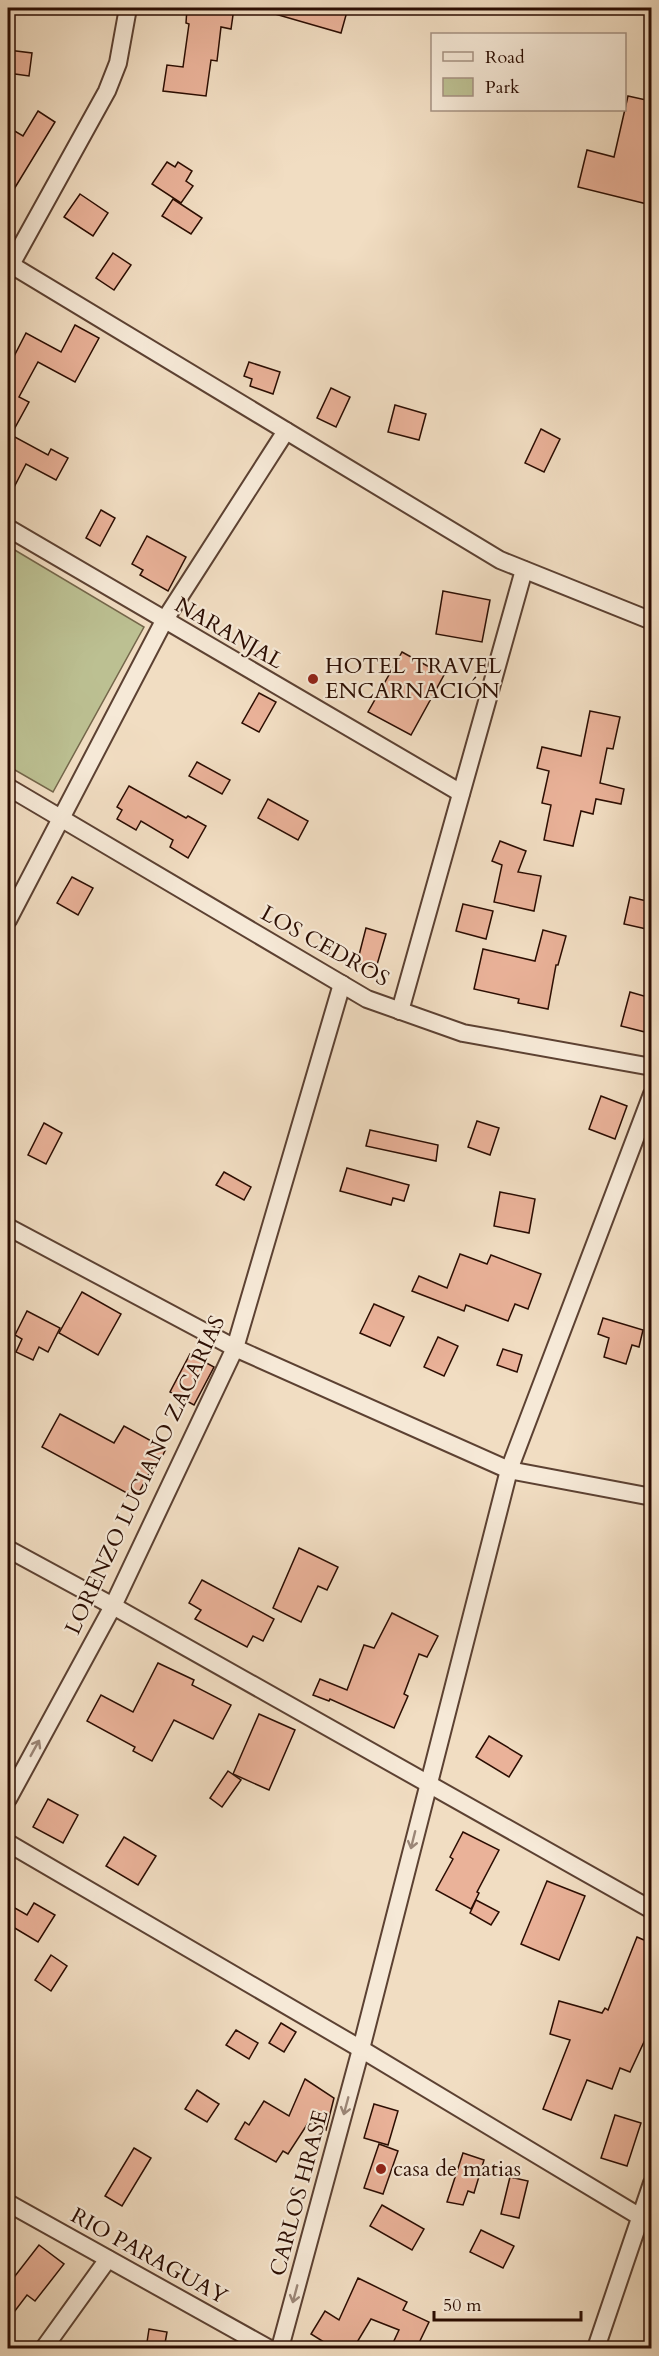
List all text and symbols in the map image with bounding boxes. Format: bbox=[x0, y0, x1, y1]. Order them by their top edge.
legend bbox=[431, 33, 626, 111]
text: Road bbox=[485, 45, 525, 70]
text: Park bbox=[485, 75, 520, 100]
street label: NARANJAL bbox=[169, 590, 289, 676]
place label: HOTEL TRAVEL ENCARNACIÓN bbox=[325, 651, 502, 706]
marker: HOTEL TRAVEL ENCARNACIÓN bbox=[306, 672, 320, 686]
street label: LOS CEDROS bbox=[255, 898, 395, 994]
street label: LORENZO LUCIANO ZACARIAS bbox=[58, 1311, 232, 1639]
one-way arrow bbox=[30, 1740, 42, 1757]
one-way arrow bbox=[407, 1830, 419, 1849]
one-way arrow bbox=[339, 2096, 351, 2115]
street label: CARLOS HRASE bbox=[262, 2107, 336, 2279]
place label: casa de matias bbox=[393, 2154, 521, 2184]
marker: casa de matias bbox=[374, 2162, 388, 2176]
street label: RIO PARAGUAY bbox=[65, 2201, 233, 2312]
one-way arrow bbox=[289, 2284, 300, 2303]
scale bar bbox=[434, 2284, 581, 2322]
text: 50 m bbox=[443, 2293, 482, 2318]

